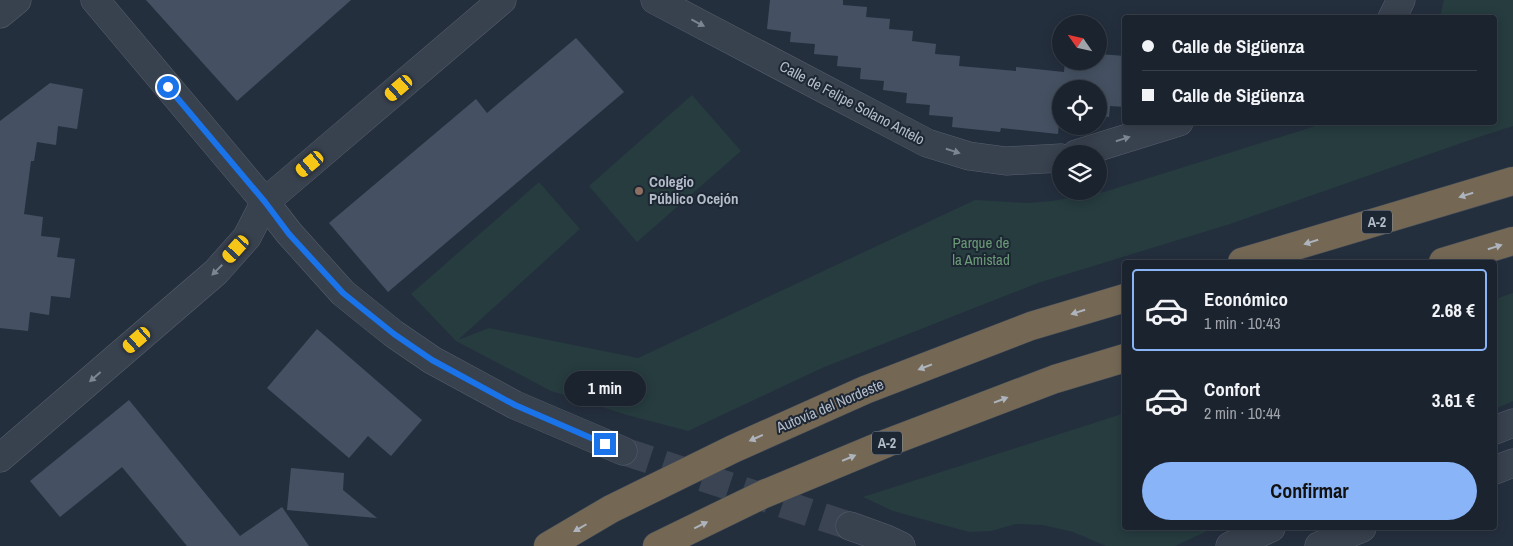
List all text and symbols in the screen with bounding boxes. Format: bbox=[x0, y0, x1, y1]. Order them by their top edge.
north arrow bbox=[1052, 15, 1108, 70]
map controls bbox=[1052, 15, 1107, 200]
one-way arrow bbox=[691, 19, 706, 27]
text: Calle de Sigüenza bbox=[1172, 33, 1305, 59]
street label: Calle de Felipe Solano Antelo bbox=[776, 55, 929, 150]
car bbox=[382, 72, 415, 104]
route start bbox=[157, 76, 179, 98]
button: locate bbox=[1052, 80, 1107, 135]
text: Calle de Sigüenza bbox=[1172, 82, 1305, 108]
one-way arrow bbox=[1116, 135, 1131, 143]
button: layers bbox=[1052, 145, 1107, 200]
one-way arrow bbox=[945, 147, 960, 155]
car bbox=[293, 149, 326, 179]
place label: Colegio Público Ocejón bbox=[649, 171, 739, 209]
marker: Colegio Público Ocejón bbox=[633, 185, 645, 197]
one-way arrow bbox=[1459, 192, 1474, 200]
road number: A-2 bbox=[1362, 210, 1392, 233]
park label: Parque de la Amistad bbox=[952, 232, 1010, 270]
car bbox=[220, 233, 251, 265]
one-way arrow bbox=[1303, 238, 1318, 246]
one-way arrow bbox=[1487, 242, 1502, 250]
one-way arrow bbox=[211, 264, 223, 276]
text: Económico bbox=[1204, 286, 1288, 312]
icon: car bbox=[1144, 288, 1189, 333]
text: 2.68 € bbox=[1432, 297, 1475, 323]
one-way arrow bbox=[1071, 308, 1086, 316]
text: 1 min · 10:43 bbox=[1204, 312, 1281, 334]
car bbox=[120, 324, 153, 356]
one-way arrow bbox=[918, 363, 933, 371]
one-way arrow bbox=[88, 371, 101, 382]
callout: 1 min bbox=[564, 372, 646, 406]
street label: Autovía del Nordeste bbox=[772, 373, 887, 438]
text: Confort bbox=[1204, 376, 1260, 402]
text: 1 min bbox=[588, 377, 622, 399]
icon: car bbox=[1144, 378, 1189, 423]
text: 3.61 € bbox=[1432, 387, 1475, 413]
one-way arrow bbox=[993, 396, 1008, 403]
text: 2 min · 10:44 bbox=[1204, 402, 1281, 424]
road number: A-2 bbox=[872, 432, 902, 454]
route end bbox=[594, 433, 616, 455]
one-way arrow bbox=[749, 435, 763, 443]
one-way arrow bbox=[842, 454, 856, 462]
button: Confirmar bbox=[1142, 462, 1477, 520]
one-way arrow bbox=[694, 521, 708, 529]
one-way arrow bbox=[573, 523, 586, 532]

